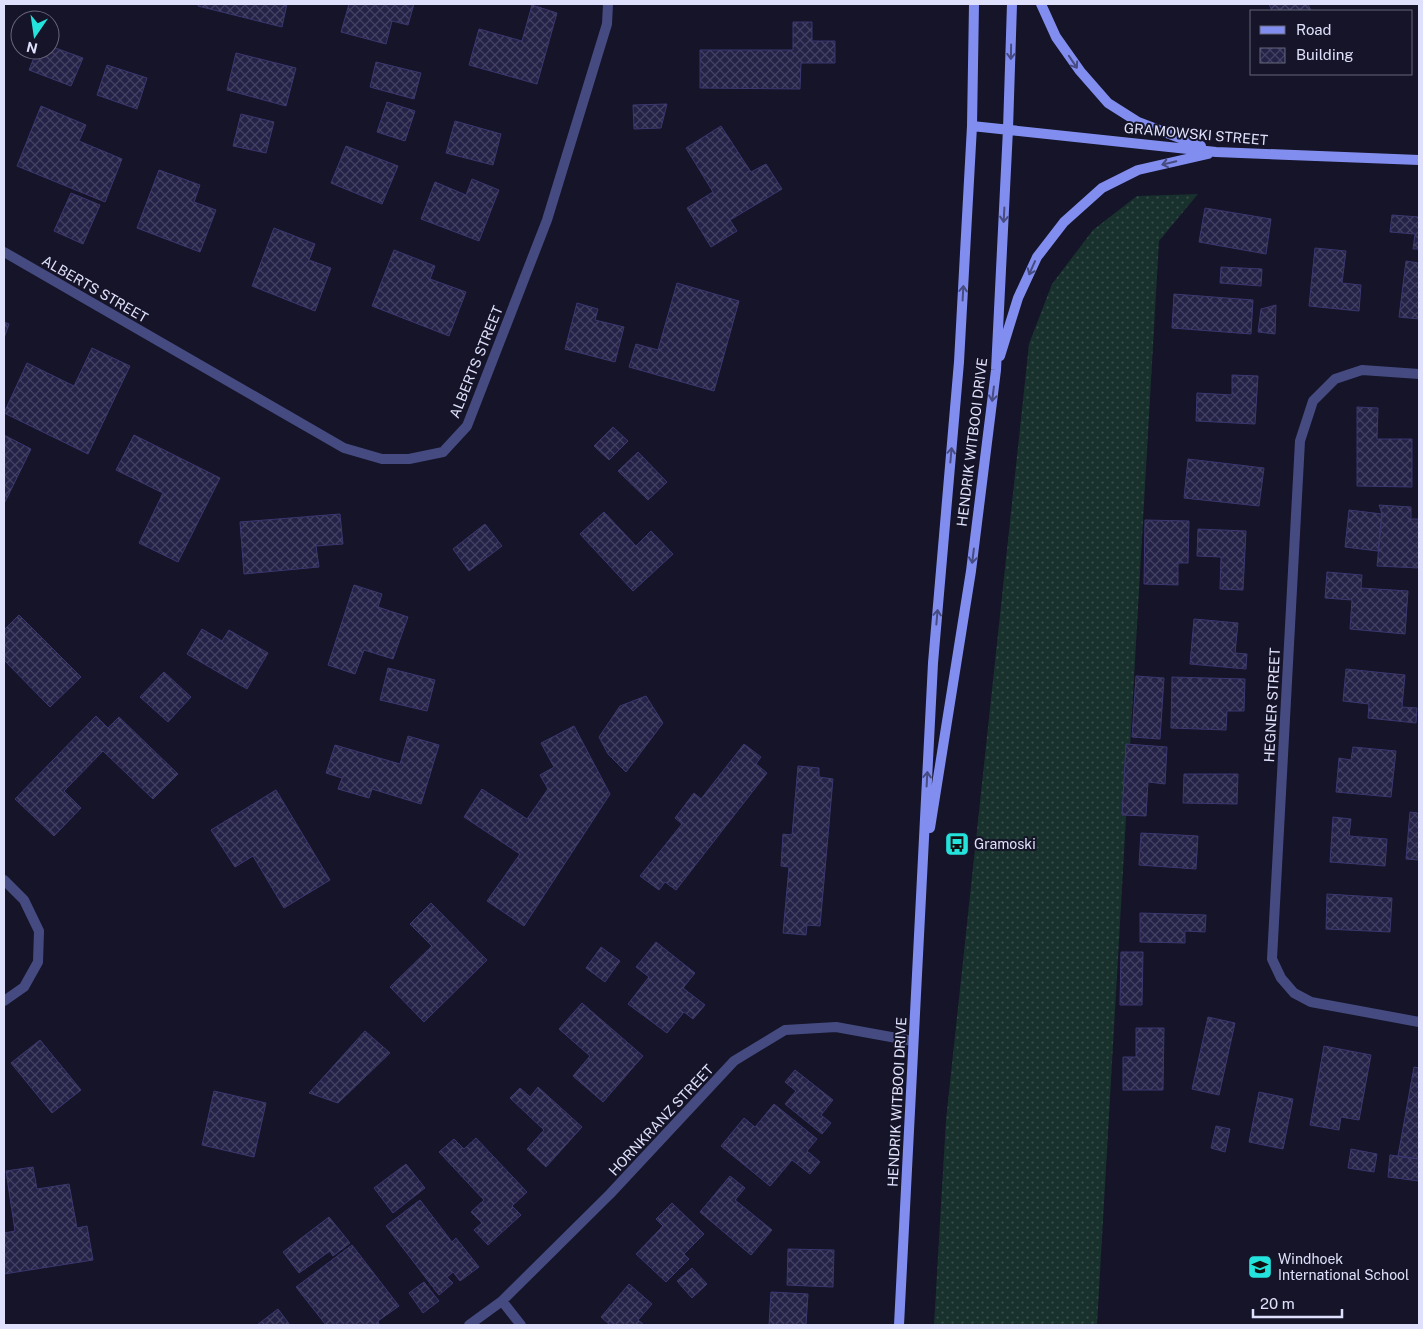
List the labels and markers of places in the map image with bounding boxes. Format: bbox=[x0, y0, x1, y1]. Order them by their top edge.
bus stop icon: Gramoski bbox=[944, 831, 970, 857]
place label: Gramoski bbox=[974, 836, 1036, 852]
place label: Windhoek International School bbox=[1278, 1251, 1409, 1283]
school or university icon: Windhoek International School bbox=[1247, 1254, 1273, 1280]

